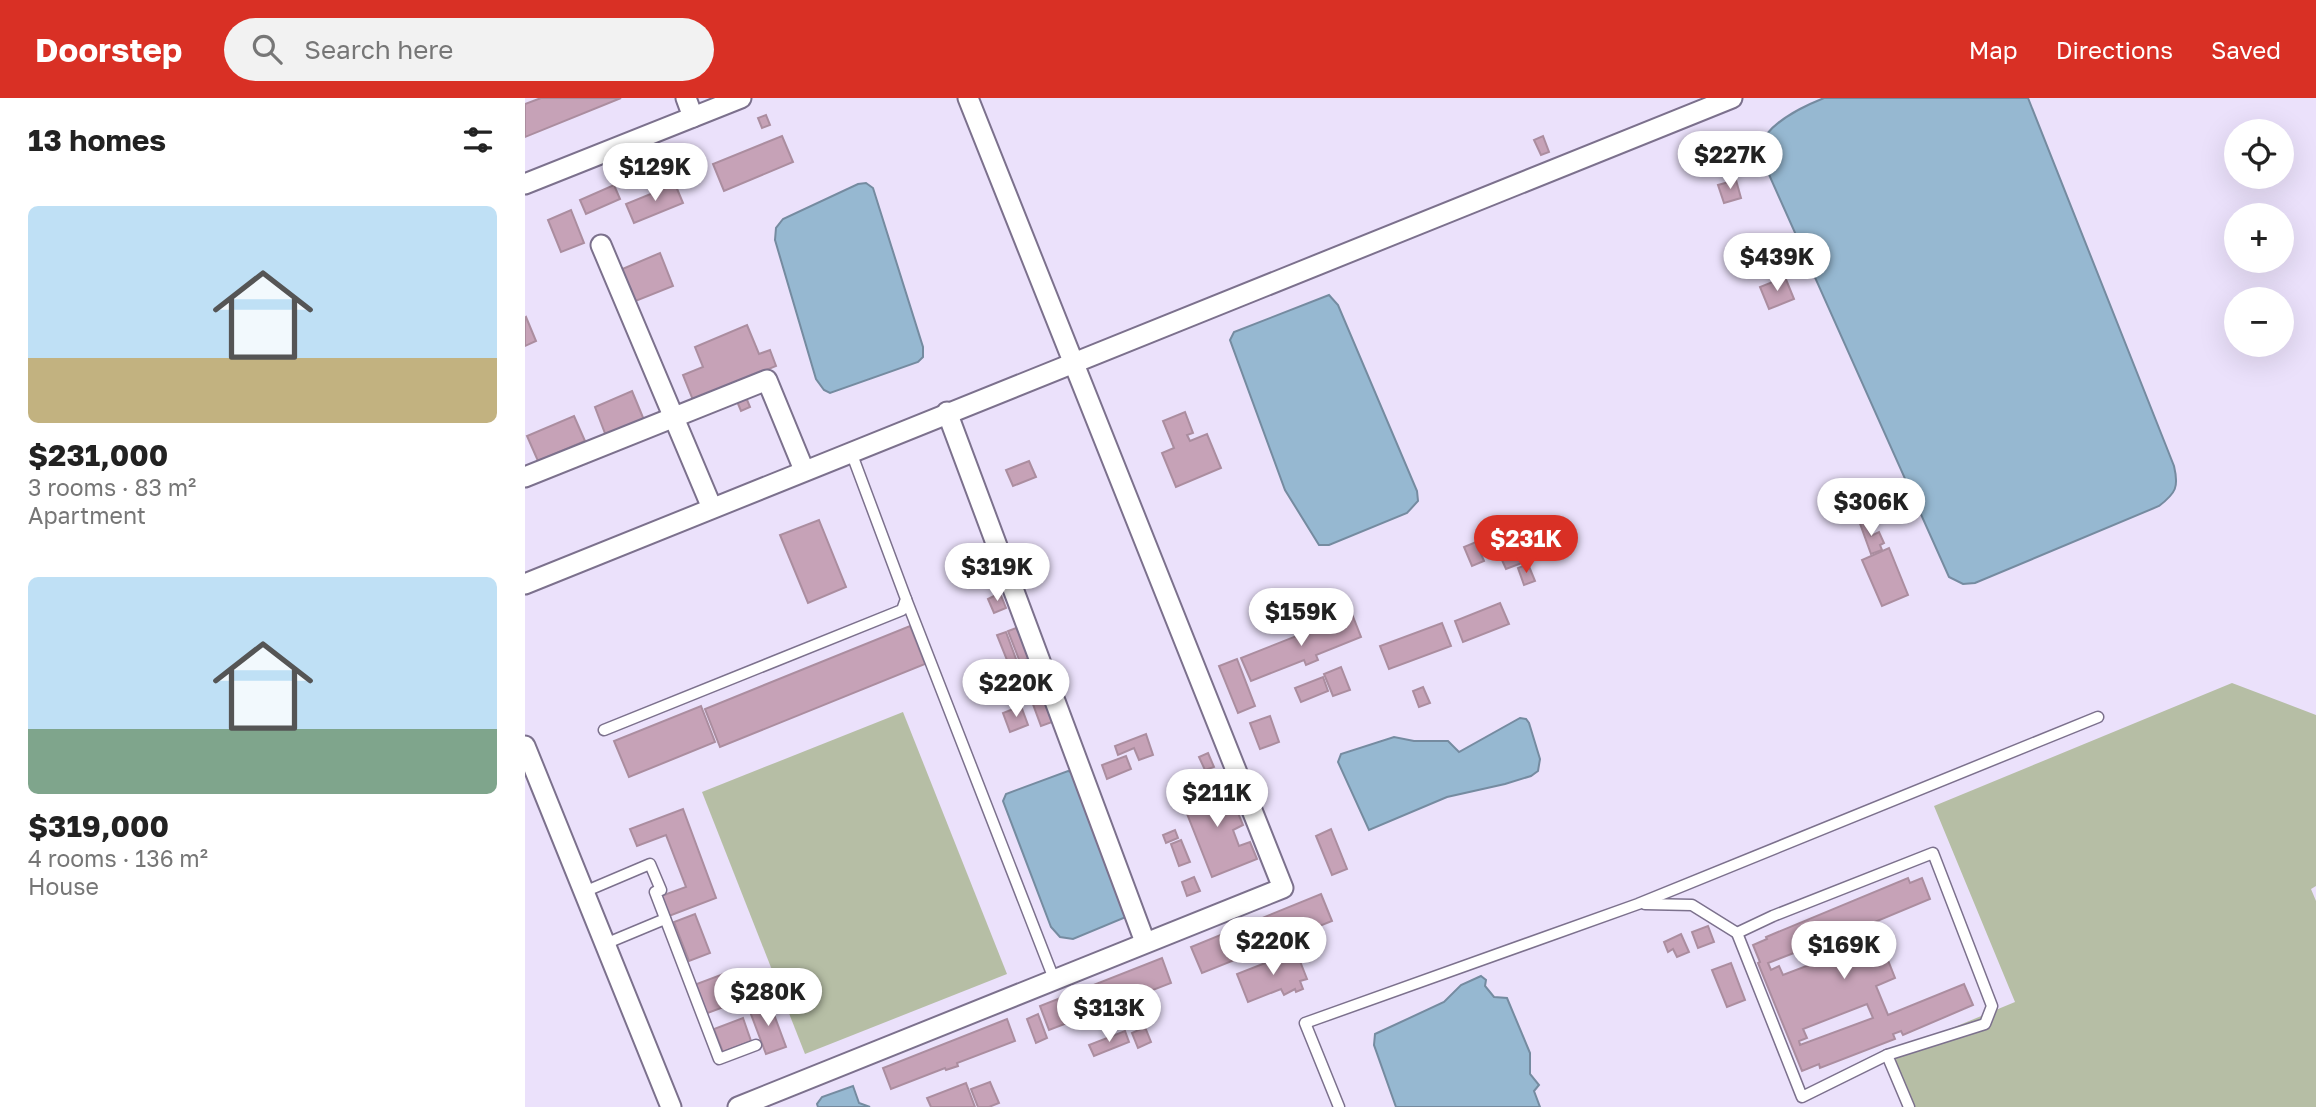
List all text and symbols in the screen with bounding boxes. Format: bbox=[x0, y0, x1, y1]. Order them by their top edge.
search box bbox=[224, 18, 714, 81]
text: Doorstep bbox=[35, 30, 182, 69]
icon: search bbox=[248, 30, 286, 68]
text: Search here bbox=[304, 34, 453, 65]
text: Map bbox=[1969, 35, 2018, 64]
text: Directions bbox=[2056, 35, 2173, 64]
text: Saved bbox=[2211, 35, 2281, 64]
map controls bbox=[2224, 119, 2294, 357]
button: locate bbox=[2224, 119, 2294, 189]
icon: filters bbox=[459, 121, 497, 159]
text: 13 homes bbox=[28, 122, 166, 158]
pin: $227K bbox=[1681, 132, 1779, 191]
text: $227K bbox=[1694, 140, 1766, 168]
pin: $129K bbox=[606, 144, 704, 203]
text: $129K bbox=[619, 152, 691, 180]
button: + bbox=[2224, 203, 2294, 273]
pin: $439K bbox=[1728, 234, 1826, 293]
text: $439K bbox=[1739, 242, 1815, 270]
icon: home bbox=[200, 252, 326, 378]
button: − bbox=[2224, 287, 2294, 357]
text: $231,000 bbox=[28, 437, 168, 473]
text: 3 rooms · 83 m² bbox=[28, 473, 196, 501]
pin: $306K bbox=[1822, 478, 1920, 538]
text: $306K bbox=[1833, 487, 1909, 515]
text: Apartment bbox=[28, 501, 146, 529]
pin: $231K bbox=[1477, 516, 1575, 575]
text: $231K bbox=[1490, 524, 1562, 552]
pin: $319K bbox=[948, 544, 1046, 603]
text: $319K bbox=[961, 552, 1033, 580]
pin: $159K bbox=[1252, 588, 1350, 648]
text: $159K bbox=[1265, 597, 1337, 625]
icon: home bbox=[200, 623, 326, 749]
pin: $220K bbox=[967, 660, 1065, 719]
text: $220K bbox=[978, 668, 1054, 696]
pin: $211K bbox=[1168, 770, 1266, 829]
text: $211K bbox=[1182, 778, 1252, 806]
text: $319,000 bbox=[28, 808, 169, 844]
text: 4 rooms · 136 m² bbox=[28, 844, 208, 872]
text: House bbox=[28, 872, 99, 900]
pin: $220K bbox=[1224, 918, 1322, 977]
pin: $169K bbox=[1795, 922, 1893, 981]
text: $220K bbox=[1235, 926, 1311, 954]
text: $169K bbox=[1807, 930, 1881, 958]
pin: $280K bbox=[719, 968, 817, 1028]
text: $280K bbox=[730, 977, 806, 1005]
pin: $313K bbox=[1060, 984, 1158, 1044]
text: $313K bbox=[1073, 993, 1145, 1021]

